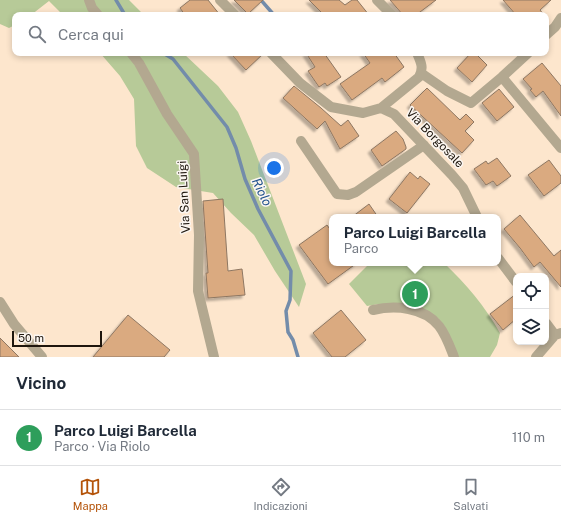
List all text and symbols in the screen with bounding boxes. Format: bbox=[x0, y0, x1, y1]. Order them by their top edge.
search box bbox=[12, 12, 549, 56]
icon: search bbox=[26, 23, 48, 45]
text: Cerca qui bbox=[58, 26, 124, 43]
street label: Via Borgosale bbox=[403, 105, 467, 171]
your location bbox=[264, 158, 284, 178]
street label: Via San Luigi bbox=[175, 160, 193, 234]
water label: Riolo bbox=[249, 176, 275, 208]
popup bbox=[329, 214, 501, 266]
text: Parco Luigi Barcella bbox=[344, 224, 486, 241]
text: Parco bbox=[344, 241, 378, 256]
map controls bbox=[513, 273, 549, 345]
button: locate bbox=[513, 273, 549, 309]
pin: 1 bbox=[402, 279, 428, 309]
button: layers bbox=[513, 309, 549, 345]
scale bar bbox=[12, 329, 102, 348]
text: 50 m bbox=[18, 332, 44, 344]
text: Vicino bbox=[16, 373, 66, 393]
text: Parco Luigi Barcella bbox=[54, 422, 197, 439]
text: 1 bbox=[26, 430, 32, 445]
text: 110 m bbox=[512, 430, 545, 445]
text: Parco · Via Riolo bbox=[54, 439, 150, 454]
tab: Mappa bbox=[73, 476, 108, 512]
tab: Indicazioni bbox=[254, 476, 308, 512]
tab: Salvati bbox=[453, 476, 488, 512]

